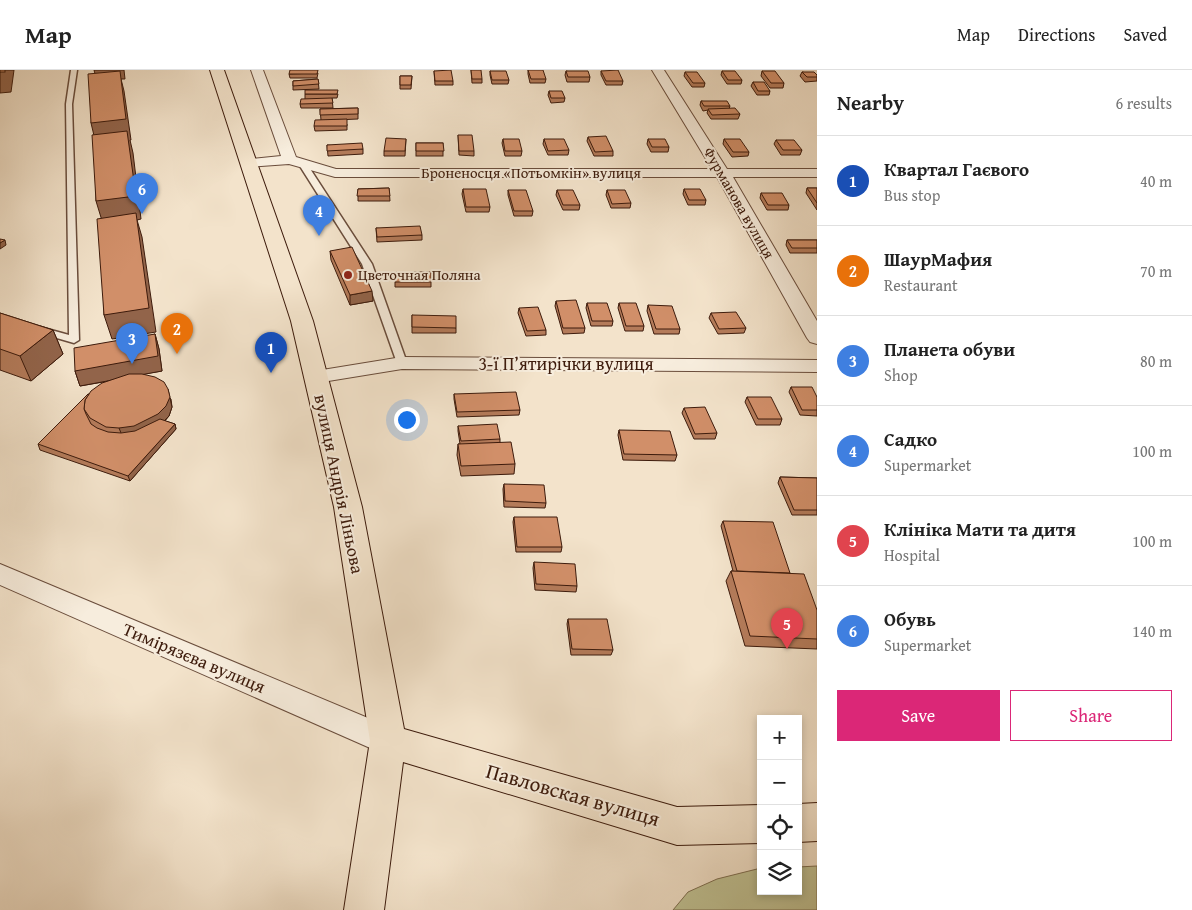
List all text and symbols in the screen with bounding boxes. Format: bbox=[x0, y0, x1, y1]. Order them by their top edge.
text: Map bbox=[25, 17, 72, 52]
text: Map bbox=[957, 21, 990, 48]
text: Directions bbox=[1018, 21, 1095, 48]
text: Saved bbox=[1123, 21, 1167, 48]
text: Nearby bbox=[837, 87, 904, 118]
text: 6 results bbox=[1115, 91, 1172, 115]
street label: Фурманова вулиця bbox=[699, 143, 780, 263]
text: Квартал Гаєвого bbox=[884, 155, 1029, 183]
street label: Броненосця «Потьомкін» вулиця bbox=[421, 162, 641, 183]
text: 1 bbox=[849, 169, 857, 193]
text: 40 m bbox=[1140, 169, 1172, 193]
pin: 6 bbox=[126, 173, 158, 214]
text: Bus stop bbox=[884, 183, 940, 207]
pin: 4 bbox=[303, 195, 335, 236]
text: ШаурМафия bbox=[884, 245, 992, 273]
text: 2 bbox=[849, 259, 857, 283]
text: 70 m bbox=[1140, 259, 1172, 283]
place label: Цветочная Поляна bbox=[358, 264, 482, 285]
marker: Цветочная Поляна bbox=[342, 269, 354, 281]
text: Restaurant bbox=[884, 273, 958, 297]
pin: 2 bbox=[161, 313, 193, 354]
pin: 3 bbox=[116, 323, 148, 364]
pin: 1 bbox=[255, 332, 287, 373]
text: Планета обуви bbox=[884, 335, 1015, 363]
text: 3 bbox=[849, 349, 857, 373]
text: 80 m bbox=[1140, 349, 1172, 373]
street label: 3-ї П’ятирічки вулиця bbox=[478, 350, 654, 377]
text: Shop bbox=[884, 363, 918, 387]
street label: вулиця Андрія Ліньова bbox=[307, 392, 372, 577]
your location bbox=[394, 407, 420, 433]
text: Садко bbox=[884, 425, 937, 453]
text: 4 bbox=[849, 439, 857, 463]
text: 100 m bbox=[1132, 439, 1172, 463]
text: Supermarket bbox=[884, 453, 971, 477]
text: Клініка Мати та дитя bbox=[884, 515, 1076, 543]
text: 5 bbox=[849, 529, 857, 553]
text: 100 m bbox=[1132, 529, 1172, 553]
text: Hospital bbox=[884, 543, 940, 567]
text: Обувь bbox=[884, 605, 936, 633]
pin: 5 bbox=[771, 608, 803, 649]
street label: Тимірязєва вулиця bbox=[119, 615, 270, 700]
text: 6 bbox=[849, 619, 857, 643]
text: 140 m bbox=[1132, 619, 1172, 643]
text: Supermarket bbox=[884, 633, 971, 657]
button: Save bbox=[837, 690, 1000, 741]
button: Share bbox=[1010, 690, 1172, 741]
map controls bbox=[757, 715, 802, 895]
button: + bbox=[757, 715, 802, 760]
street label: Павловская вулиця bbox=[483, 755, 664, 834]
button: − bbox=[757, 760, 802, 805]
button: locate bbox=[757, 805, 802, 850]
button: layers bbox=[757, 850, 802, 895]

